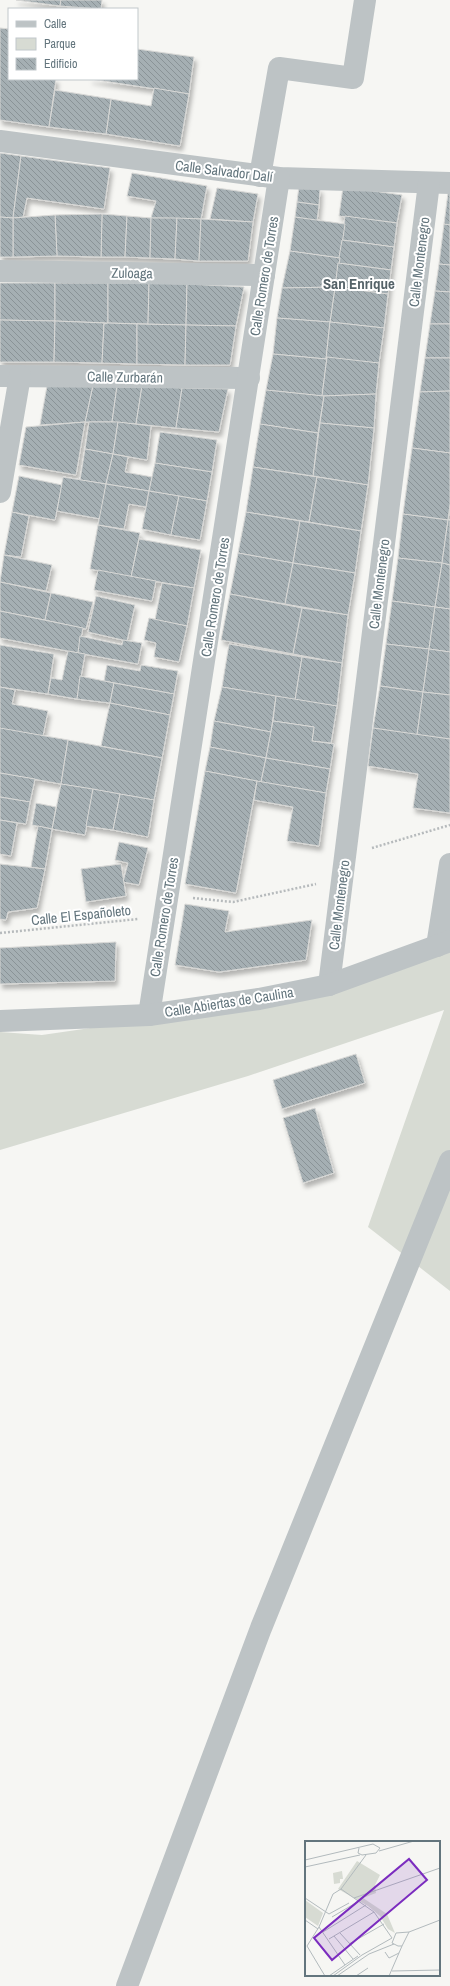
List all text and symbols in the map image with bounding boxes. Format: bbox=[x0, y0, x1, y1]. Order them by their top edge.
legend bbox=[8, 8, 138, 80]
text: Calle bbox=[44, 16, 66, 32]
text: Parque bbox=[44, 36, 76, 52]
text: Edificio bbox=[44, 56, 77, 72]
street label: Calle Salvador Dalí bbox=[174, 156, 275, 186]
street label: Calle Romero de Torres bbox=[246, 215, 282, 337]
street label: Calle Montenegro bbox=[405, 216, 433, 308]
street label: Zuloaga bbox=[111, 264, 154, 282]
district label: San Enrique bbox=[323, 273, 395, 294]
street label: Calle Zurbarán bbox=[87, 367, 163, 387]
street label: Calle Romero de Torres bbox=[197, 536, 233, 658]
street label: Calle Montenegro bbox=[365, 538, 393, 630]
street label: Calle Romero de Torres bbox=[146, 856, 182, 978]
street label: Calle Montenegro bbox=[325, 859, 353, 951]
street label: Calle El Españoleto bbox=[30, 901, 132, 929]
street label: Calle Abiertas de Caulina bbox=[163, 983, 295, 1021]
inset map bbox=[305, 1841, 440, 1976]

